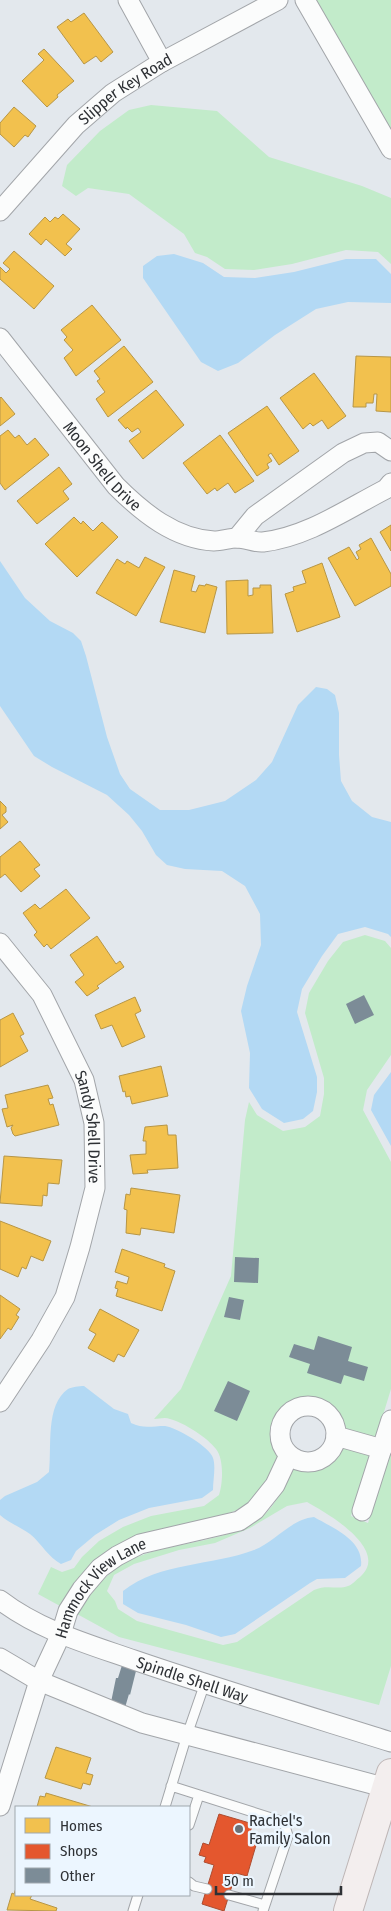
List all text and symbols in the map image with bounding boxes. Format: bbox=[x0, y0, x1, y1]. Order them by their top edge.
street label: Slipper Key Road bbox=[75, 49, 175, 129]
street label: Moon Shell Drive bbox=[59, 418, 145, 515]
street label: Sandy Shell Drive bbox=[71, 1067, 104, 1184]
street label: Hammock View Lane bbox=[51, 1534, 148, 1641]
street label: Spindle Shell Way bbox=[134, 1653, 251, 1707]
legend bbox=[15, 1806, 190, 1896]
place label: Rachel's Family Salon bbox=[249, 1811, 331, 1848]
text: Homes bbox=[60, 1817, 102, 1835]
marker: Rachel's Family Salon bbox=[233, 1823, 245, 1835]
text: Shops bbox=[60, 1842, 98, 1860]
scale bar bbox=[216, 1864, 341, 1896]
text: Other bbox=[60, 1867, 96, 1885]
text: 50 m bbox=[224, 1872, 254, 1890]

